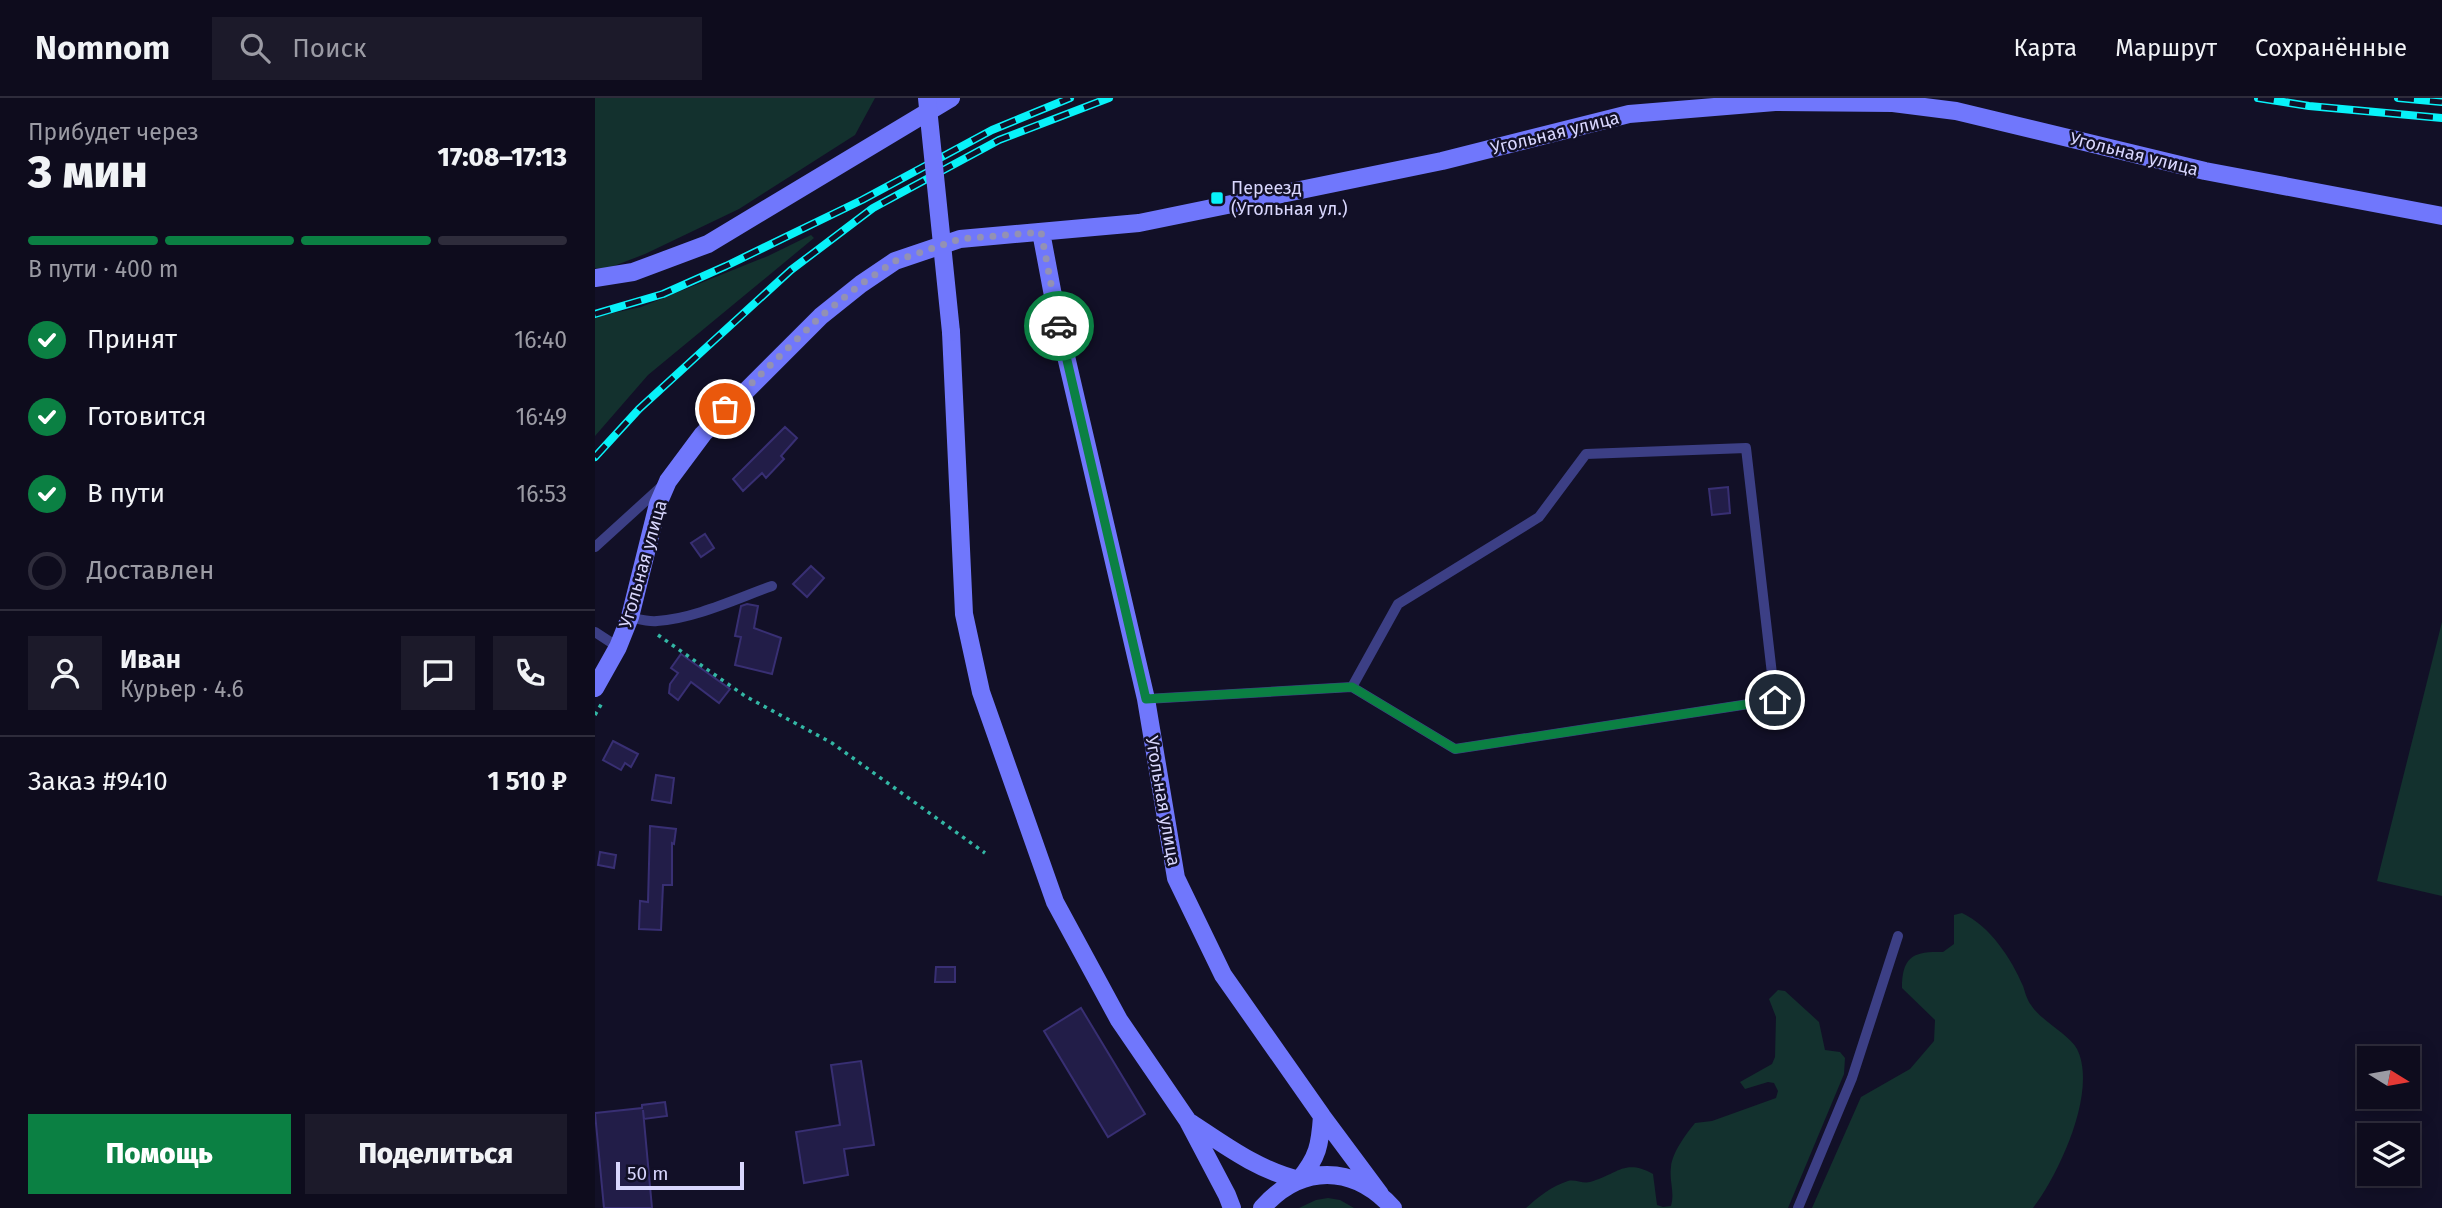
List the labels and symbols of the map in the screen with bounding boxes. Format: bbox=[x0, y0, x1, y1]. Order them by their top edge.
street label: Угольная улица bbox=[1488, 106, 1622, 160]
street label: Угольная улица bbox=[2067, 127, 2201, 181]
place label: Переезд (Угольная ул.) bbox=[1231, 177, 1348, 220]
marker: Переезд (Угольная ул.) bbox=[1209, 190, 1225, 206]
courier bbox=[1024, 291, 1094, 361]
pin bbox=[695, 379, 755, 439]
street label: Угольная улица bbox=[614, 498, 672, 630]
pin bbox=[1745, 670, 1805, 730]
street label: Угольная улица bbox=[1141, 734, 1185, 868]
north arrow bbox=[2357, 1046, 2420, 1110]
scale bar bbox=[616, 1159, 744, 1191]

